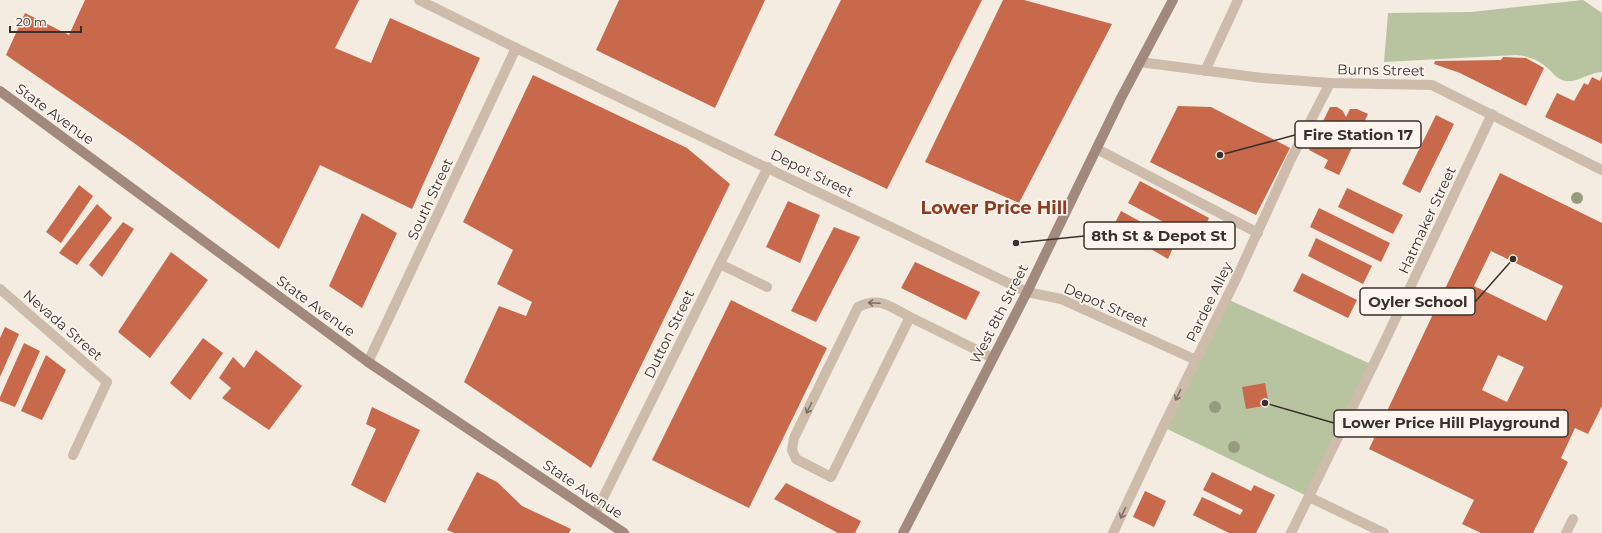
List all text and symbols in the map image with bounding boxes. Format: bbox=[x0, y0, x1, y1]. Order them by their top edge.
scale bar bbox=[10, 8, 81, 34]
text: 20 m bbox=[16, 14, 47, 29]
street label: Burns Street bbox=[1337, 60, 1425, 80]
street label: State Avenue bbox=[12, 79, 98, 149]
callout: Fire Station 17 bbox=[1295, 121, 1421, 148]
text: Fire Station 17 bbox=[1303, 125, 1413, 144]
street label: Depot Street bbox=[768, 145, 857, 201]
street label: South Street bbox=[403, 155, 457, 243]
street label: Hatmaker Street bbox=[1394, 163, 1460, 277]
district label: Lower Price Hill bbox=[921, 197, 1068, 219]
callout: 8th St & Depot St bbox=[1084, 222, 1235, 249]
text: 8th St & Depot St bbox=[1091, 226, 1227, 245]
street label: Pardee Alley bbox=[1182, 259, 1236, 345]
street label: West 8th Street bbox=[966, 261, 1032, 367]
street label: State Avenue bbox=[273, 271, 359, 341]
street label: Depot Street bbox=[1061, 279, 1151, 331]
street label: Nevada Street bbox=[20, 286, 107, 364]
street label: Dutton Street bbox=[640, 287, 698, 381]
callout: Oyler School bbox=[1360, 288, 1475, 315]
text: Oyler School bbox=[1368, 292, 1468, 311]
one-way arrow bbox=[868, 299, 881, 307]
one-way arrow bbox=[1174, 389, 1182, 401]
one-way arrow bbox=[805, 402, 812, 414]
callout: Lower Price Hill Playground bbox=[1334, 410, 1568, 437]
text: Lower Price Hill Playground bbox=[1342, 413, 1560, 432]
street label: State Avenue bbox=[540, 456, 626, 522]
one-way arrow bbox=[1119, 506, 1126, 518]

